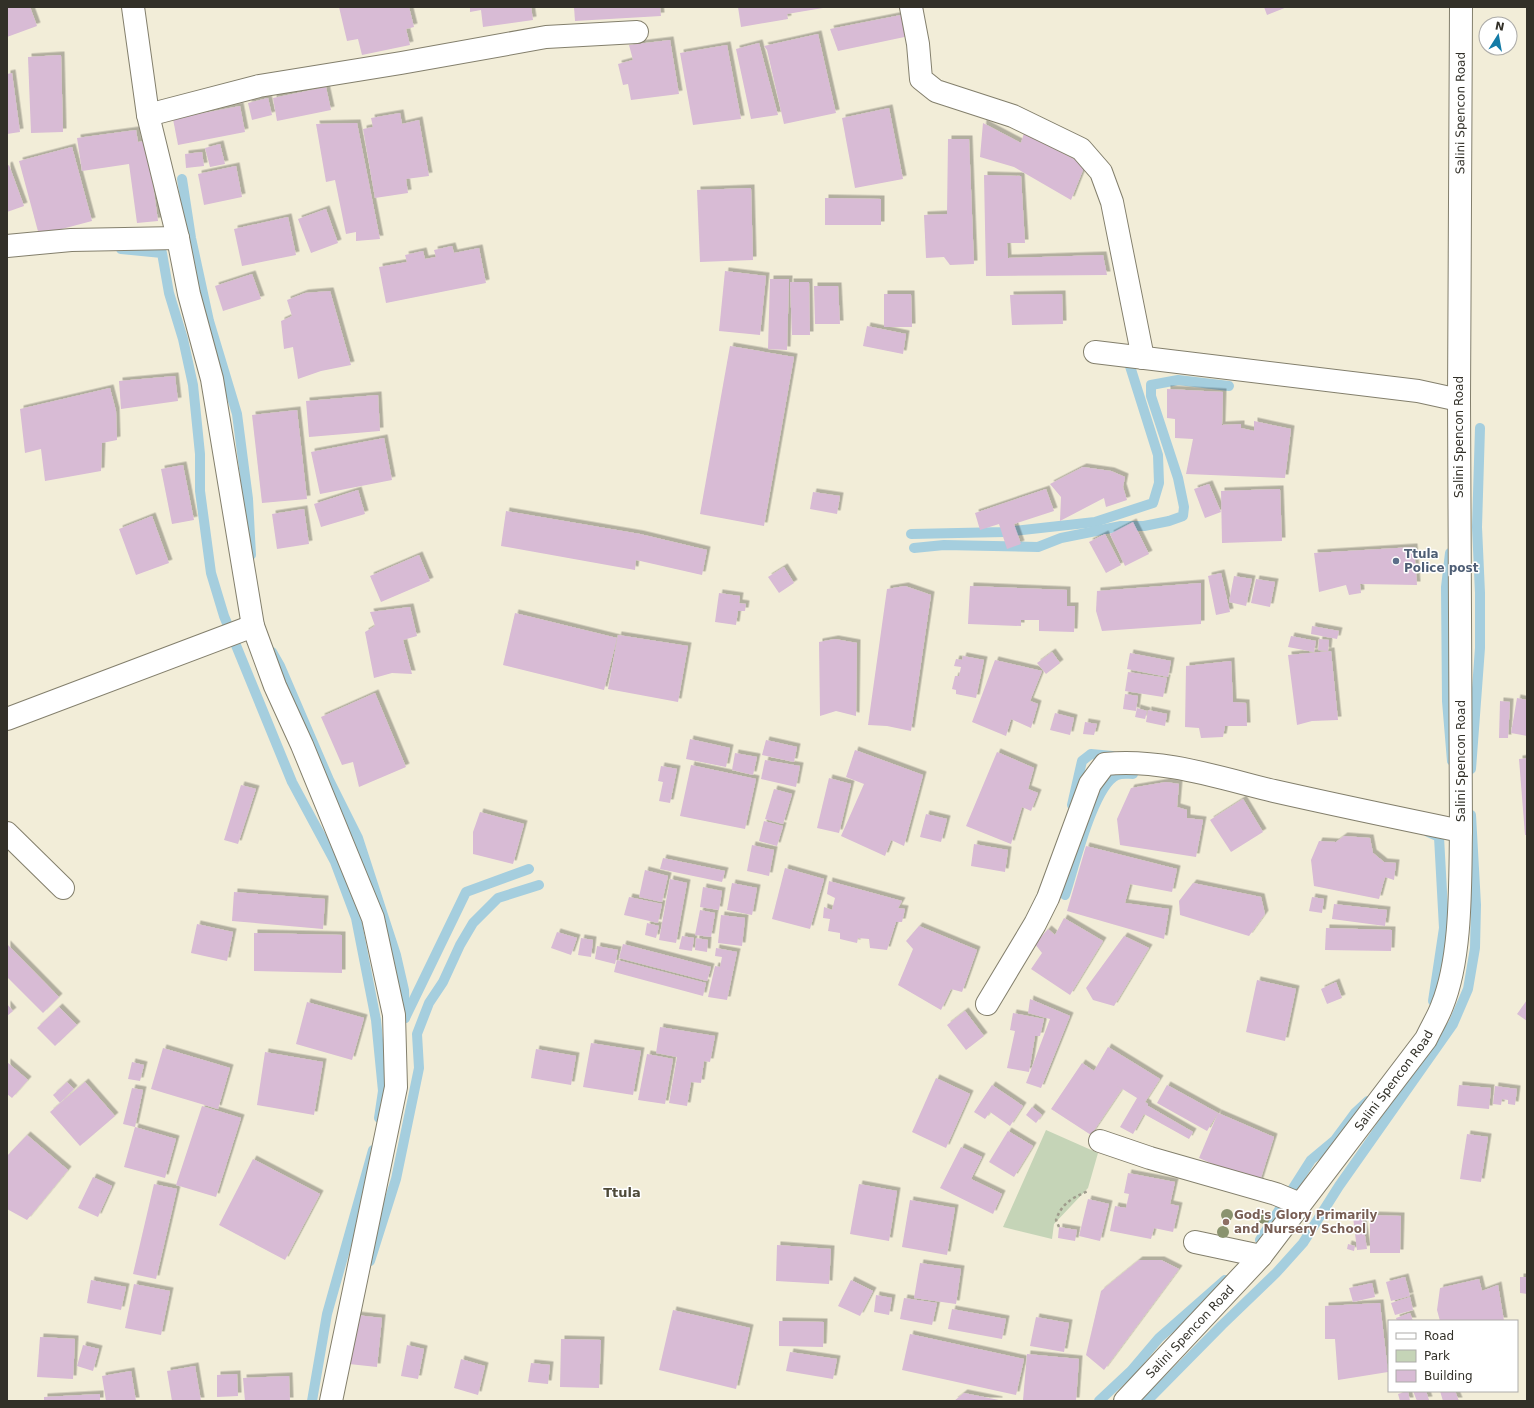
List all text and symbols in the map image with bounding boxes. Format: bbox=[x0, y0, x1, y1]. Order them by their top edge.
north arrow bbox=[1478, 16, 1518, 56]
text: N bbox=[1494, 19, 1506, 34]
street label: Salini Spencon Road bbox=[1453, 52, 1468, 174]
street label: Salini Spencon Road bbox=[1452, 376, 1466, 498]
place label: Ttula Police post bbox=[1404, 547, 1479, 575]
marker: Ttula Police post bbox=[1391, 556, 1401, 566]
street label: Salini Spencon Road bbox=[1454, 700, 1468, 822]
street label: Salini Spencon Road bbox=[1352, 1028, 1436, 1134]
district label: Ttula bbox=[603, 1185, 641, 1200]
place label: God's Glory Primarily and Nursery School bbox=[1234, 1208, 1377, 1236]
marker: God's Glory Primarily and Nursery School bbox=[1221, 1217, 1231, 1227]
street label: Salini Spencon Road bbox=[1143, 1282, 1237, 1381]
legend bbox=[1388, 1320, 1518, 1392]
text: Road bbox=[1424, 1329, 1454, 1343]
text: Park bbox=[1424, 1349, 1450, 1363]
text: Building bbox=[1424, 1369, 1473, 1383]

